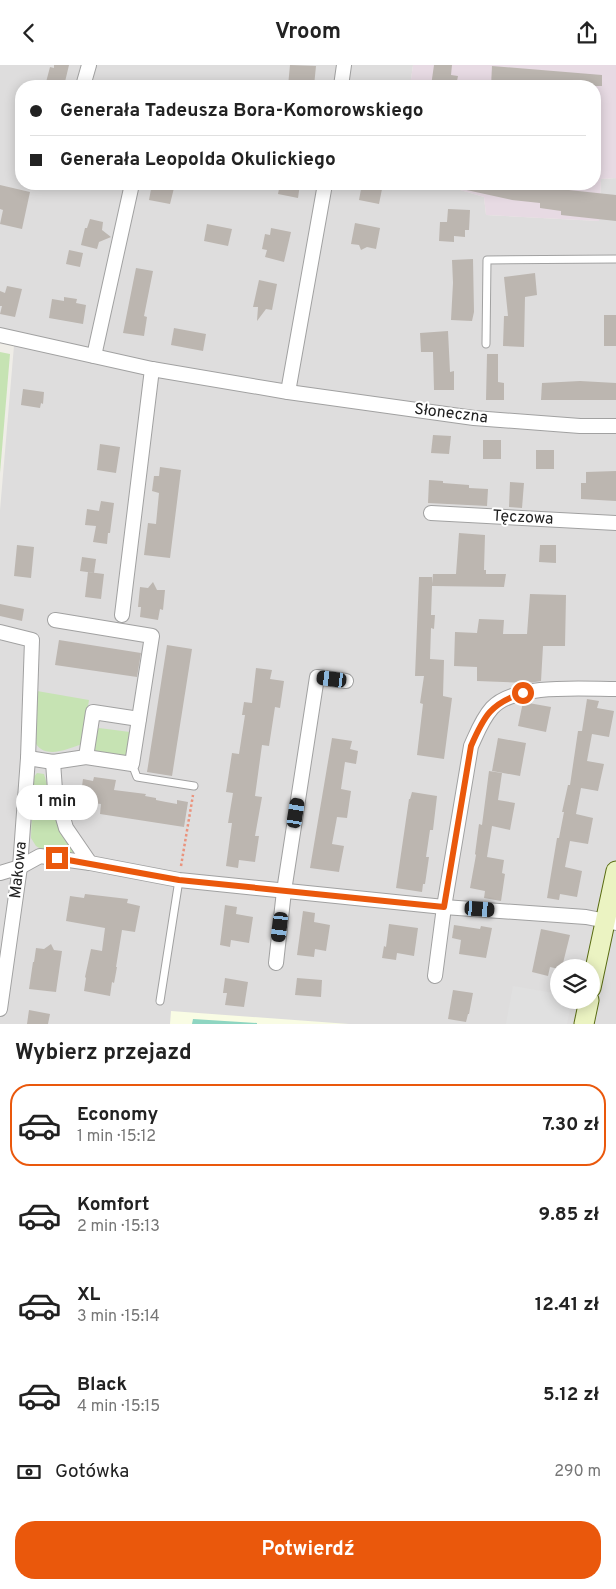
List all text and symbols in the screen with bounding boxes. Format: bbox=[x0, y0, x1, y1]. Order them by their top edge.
icon: back bbox=[15, 19, 43, 47]
text: Vroom bbox=[275, 19, 341, 46]
icon: share bbox=[573, 19, 601, 47]
text: Generała Tadeusza Bora-Komorowskiego bbox=[60, 99, 424, 123]
text: Generała Leopolda Okulickiego bbox=[60, 148, 336, 172]
street label: Słoneczna bbox=[413, 400, 489, 428]
street label: Tęczowa bbox=[492, 506, 554, 530]
car bbox=[316, 670, 347, 688]
route start bbox=[512, 682, 534, 704]
callout: 1 min bbox=[16, 785, 98, 821]
text: 1 min bbox=[38, 792, 76, 812]
car bbox=[286, 797, 305, 829]
street label: Makowa bbox=[6, 840, 32, 900]
route end bbox=[46, 847, 68, 869]
car bbox=[464, 900, 495, 918]
car bbox=[270, 911, 289, 943]
map controls bbox=[550, 959, 600, 1009]
button: layers bbox=[550, 959, 600, 1009]
text: Wybierz przejazd bbox=[15, 1040, 192, 1067]
icon: car bbox=[17, 1103, 62, 1148]
text: Economy bbox=[77, 1103, 158, 1127]
text: 7.30 zł bbox=[542, 1113, 599, 1137]
text: 1 min · 15:12 bbox=[77, 1127, 156, 1147]
icon: car bbox=[17, 1193, 62, 1238]
text: Komfort bbox=[77, 1193, 149, 1217]
text: 9.85 zł bbox=[539, 1203, 599, 1227]
text: 2 min · 15:13 bbox=[77, 1217, 160, 1237]
icon: car bbox=[17, 1283, 62, 1328]
text: XL bbox=[77, 1283, 100, 1307]
text: 12.41 zł bbox=[535, 1293, 599, 1317]
text: 3 min · 15:14 bbox=[77, 1307, 160, 1327]
icon: car bbox=[17, 1373, 62, 1418]
text: Black bbox=[77, 1373, 127, 1397]
text: 5.12 zł bbox=[543, 1383, 599, 1407]
text: 4 min · 15:15 bbox=[77, 1397, 160, 1417]
icon: cash bbox=[15, 1458, 43, 1486]
text: Gotówka bbox=[55, 1460, 129, 1484]
text: 290 m bbox=[554, 1462, 601, 1482]
button: Potwierdź bbox=[15, 1521, 601, 1579]

